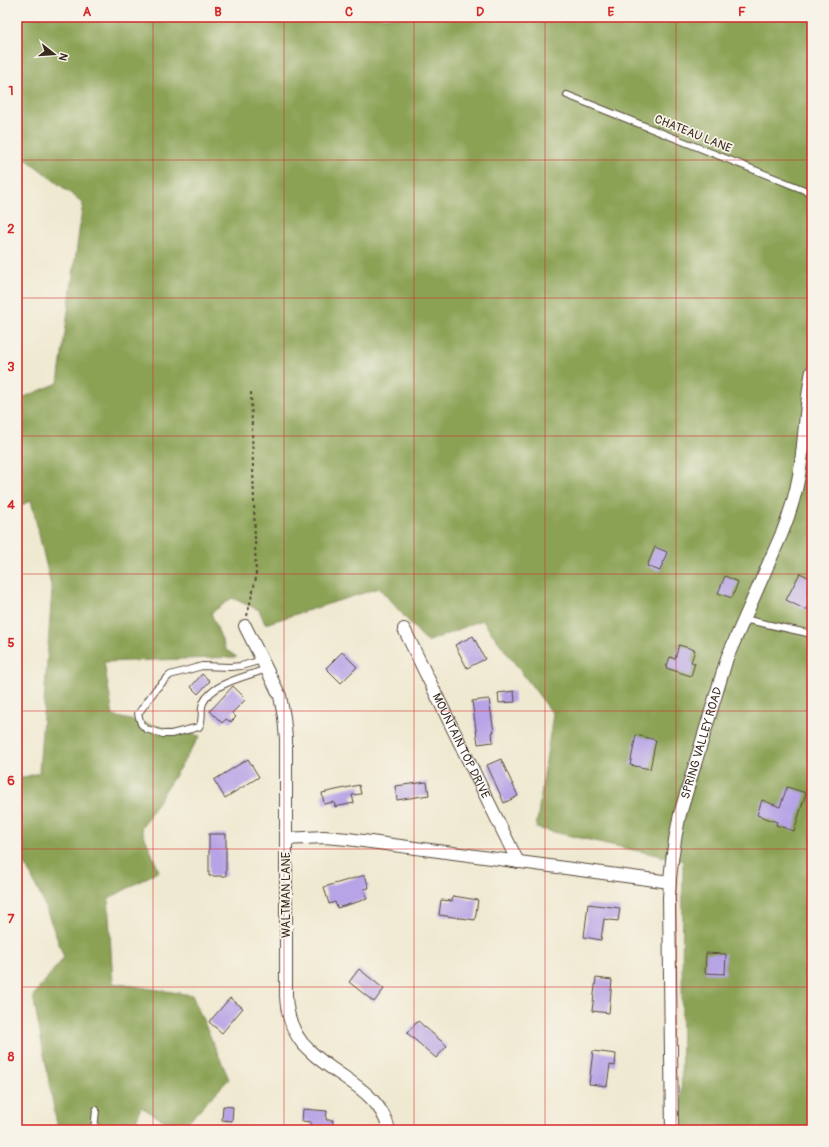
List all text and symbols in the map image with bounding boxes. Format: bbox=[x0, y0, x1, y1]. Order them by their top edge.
text: A bbox=[83, 4, 92, 20]
text: B bbox=[214, 4, 222, 20]
text: C bbox=[345, 4, 353, 20]
text: D bbox=[476, 4, 484, 20]
text: E bbox=[608, 4, 615, 20]
text: F bbox=[738, 4, 746, 20]
north arrow bbox=[34, 34, 74, 74]
text: N bbox=[56, 51, 70, 63]
text: 1 bbox=[8, 83, 14, 99]
street label: CHATEAU LANE bbox=[652, 112, 734, 156]
text: 2 bbox=[7, 221, 15, 237]
text: 3 bbox=[7, 359, 15, 375]
text: 4 bbox=[7, 497, 15, 513]
text: 5 bbox=[7, 635, 15, 651]
street label: SPRING VALLEY ROAD bbox=[677, 685, 725, 801]
street label: MOUNTAIN TOP DRIVE bbox=[429, 691, 493, 801]
text: 6 bbox=[7, 773, 15, 789]
street label: WALTMAN LANE bbox=[279, 852, 294, 938]
text: 7 bbox=[8, 911, 15, 927]
text: 8 bbox=[8, 1049, 15, 1065]

